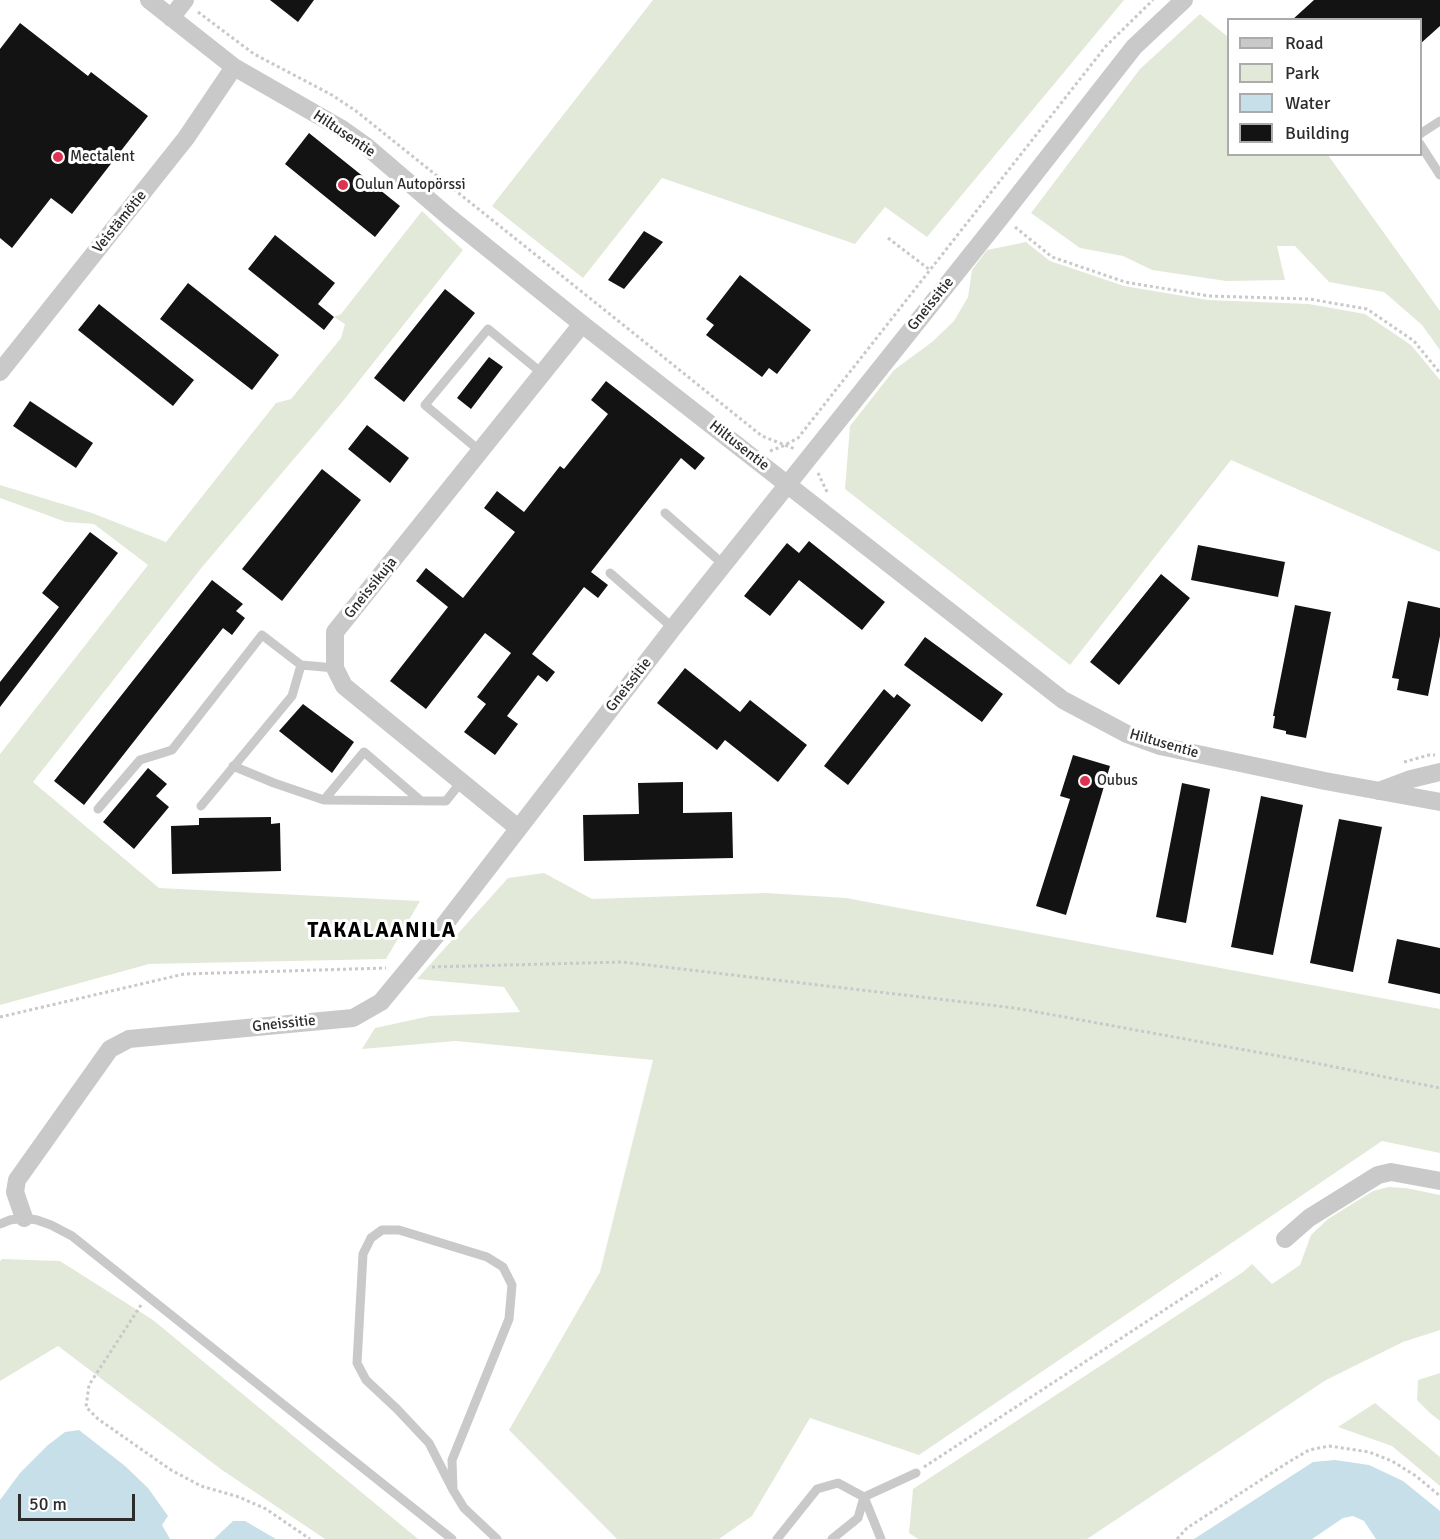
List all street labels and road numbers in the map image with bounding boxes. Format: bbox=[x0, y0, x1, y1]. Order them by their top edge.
street label: Hiltusentie bbox=[310, 107, 378, 161]
street label: Veistämötie bbox=[89, 187, 151, 257]
street label: Gneissitie bbox=[904, 274, 958, 334]
street label: Hiltusentie bbox=[705, 417, 773, 475]
street label: Gneissikuja bbox=[341, 554, 401, 622]
street label: Gneissitie bbox=[602, 654, 656, 716]
street label: Hiltusentie bbox=[1127, 726, 1201, 762]
street label: Gneissitie bbox=[251, 1012, 317, 1036]

